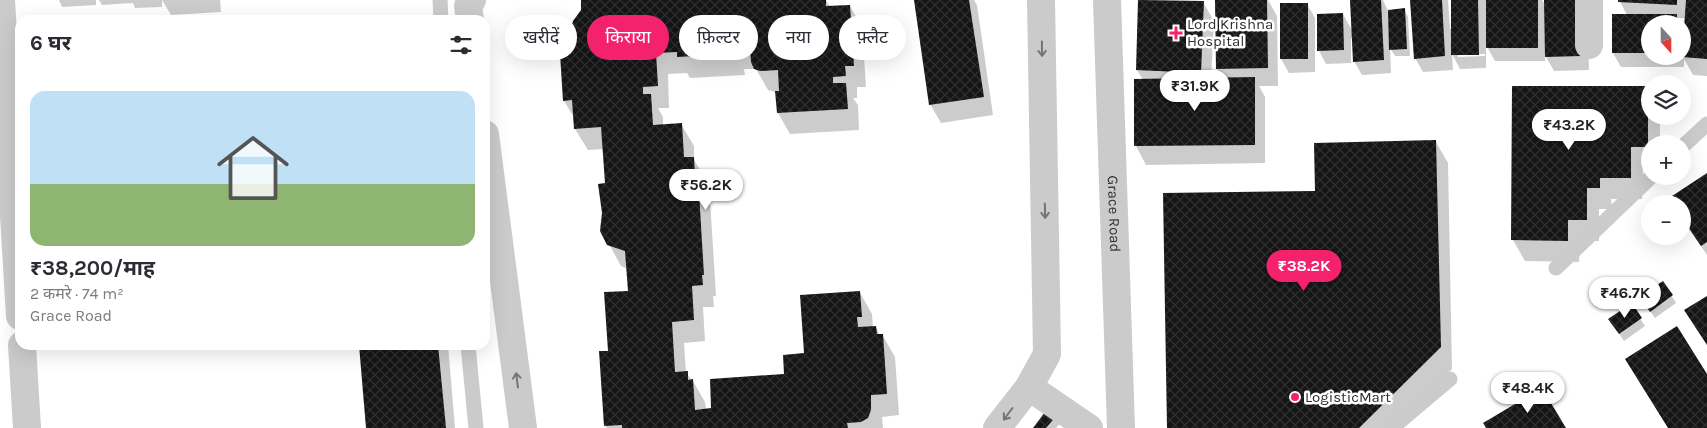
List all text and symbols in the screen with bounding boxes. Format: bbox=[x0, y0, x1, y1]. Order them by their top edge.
chip: खरीदें bbox=[505, 15, 577, 60]
chip: किराया bbox=[587, 15, 669, 60]
chip: फ़िल्टर bbox=[679, 15, 758, 60]
chip: नया bbox=[768, 15, 829, 60]
chip: फ़्लैट bbox=[839, 15, 906, 60]
place label: Lord Krishna Hospital bbox=[1187, 15, 1273, 50]
north arrow bbox=[1641, 15, 1691, 65]
map controls bbox=[1641, 15, 1691, 245]
marker: Lord Krishna Hospital bbox=[1169, 26, 1183, 40]
text: 6 घर bbox=[30, 31, 71, 55]
icon: filters bbox=[447, 31, 475, 59]
one-way arrow bbox=[1037, 40, 1047, 56]
pin: ₹31.9K bbox=[1154, 70, 1236, 112]
button: layers bbox=[1641, 75, 1691, 125]
text: ₹31.9K bbox=[1171, 76, 1219, 95]
pin: ₹43.2K bbox=[1528, 108, 1610, 151]
text: ₹43.2K bbox=[1543, 115, 1595, 134]
icon: home bbox=[208, 123, 298, 213]
button: + bbox=[1641, 135, 1691, 185]
pin: ₹56.2K bbox=[665, 168, 747, 211]
text: ₹56.2K bbox=[680, 175, 732, 194]
street label: Grace Road bbox=[1104, 175, 1124, 253]
button: − bbox=[1641, 195, 1691, 245]
one-way arrow bbox=[1040, 202, 1050, 219]
pin: ₹38.2K bbox=[1263, 250, 1345, 292]
text: ₹38,200/माह bbox=[30, 256, 155, 280]
text: ₹38.2K bbox=[1277, 256, 1331, 275]
pin: ₹46.7K bbox=[1584, 276, 1666, 319]
text: ₹46.7K bbox=[1600, 283, 1650, 302]
text: 2 कमरे · 74 m² bbox=[30, 284, 124, 303]
text: Grace Road bbox=[30, 306, 112, 325]
one-way arrow bbox=[512, 372, 522, 388]
pin: ₹48.4K bbox=[1487, 372, 1569, 414]
text: ₹48.4K bbox=[1502, 378, 1554, 397]
place label: LogisticMart bbox=[1305, 388, 1391, 406]
marker: LogisticMart bbox=[1289, 391, 1301, 403]
one-way arrow bbox=[1003, 407, 1013, 421]

